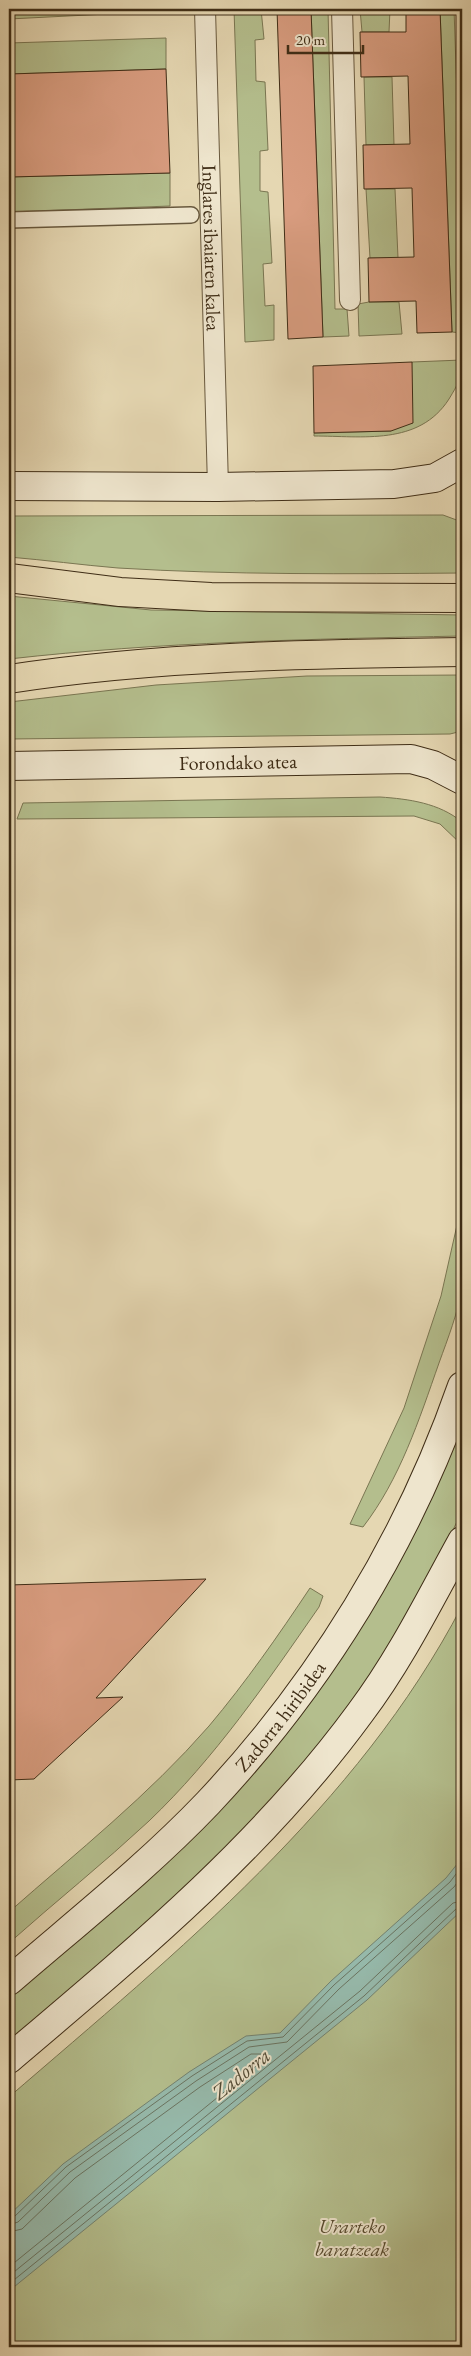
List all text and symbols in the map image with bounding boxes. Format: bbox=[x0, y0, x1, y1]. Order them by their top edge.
scale bar bbox=[288, 22, 364, 54]
text: 20 m bbox=[296, 30, 325, 49]
street label: Inglares ibaiaren kalea bbox=[196, 164, 227, 332]
street label: Forondako atea bbox=[179, 748, 297, 776]
street label: Zadorra hiribidea bbox=[229, 1656, 332, 1777]
water label: Zadorra bbox=[205, 2042, 276, 2106]
park label: Urarteko baratzeak bbox=[315, 2213, 389, 2262]

